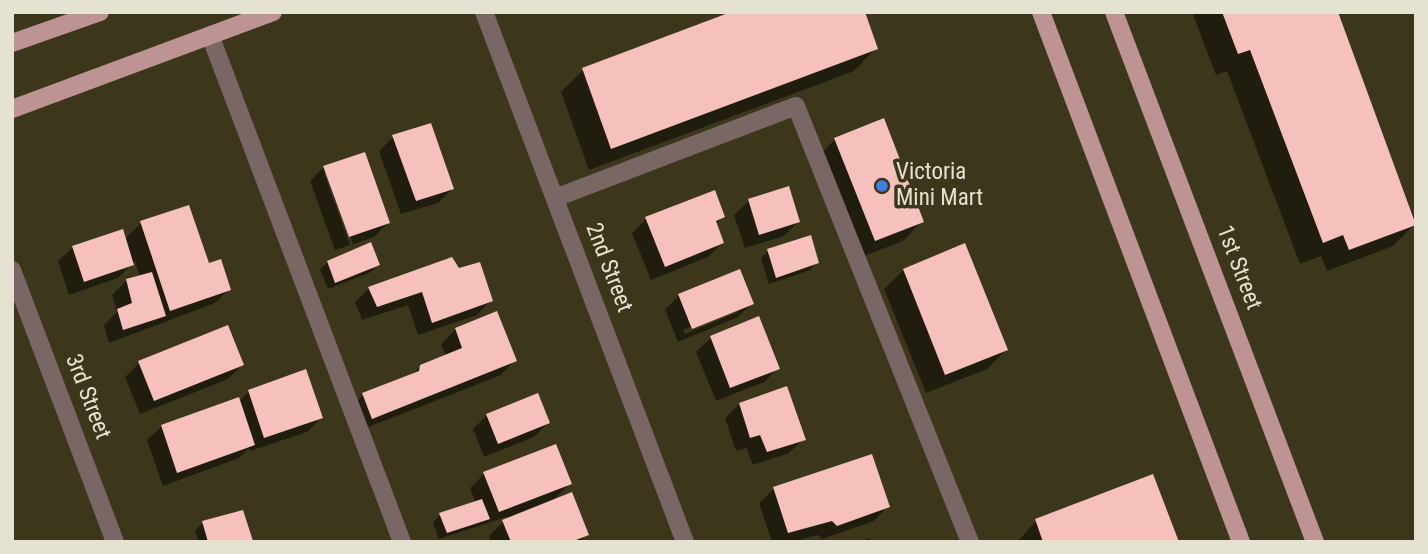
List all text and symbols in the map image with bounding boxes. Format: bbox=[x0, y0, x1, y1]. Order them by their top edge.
place label: Victoria Mini Mart bbox=[896, 159, 983, 213]
marker: Victoria Mini Mart bbox=[874, 178, 890, 194]
street label: 2nd Street bbox=[578, 220, 638, 316]
street label: 1st Street bbox=[1209, 222, 1267, 314]
street label: 3rd Street bbox=[58, 351, 116, 443]

